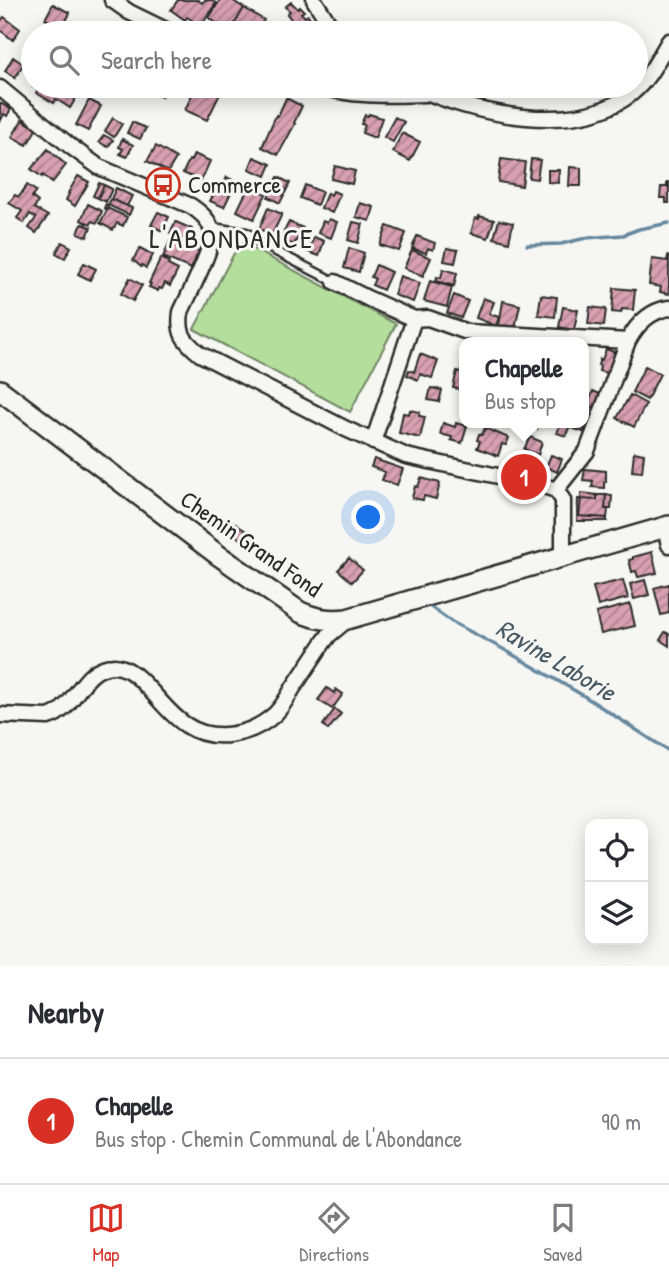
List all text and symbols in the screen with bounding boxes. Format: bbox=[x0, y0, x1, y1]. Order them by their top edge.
search box bbox=[21, 21, 648, 98]
icon: search bbox=[45, 41, 83, 79]
text: Search here bbox=[101, 42, 212, 77]
bus stop icon: Commerce bbox=[144, 166, 182, 204]
place label: Commerce bbox=[188, 168, 282, 200]
district label: L'ABONDANCE bbox=[150, 219, 314, 257]
popup bbox=[459, 337, 589, 428]
text: Chapelle bbox=[485, 350, 563, 385]
text: Bus stop bbox=[485, 385, 556, 416]
pin: 1 bbox=[501, 451, 547, 503]
street label: Chemin Grand Fond bbox=[175, 483, 329, 604]
your location bbox=[351, 500, 385, 534]
water label: Ravine Laborie bbox=[490, 610, 624, 710]
map controls bbox=[585, 819, 648, 945]
button: locate bbox=[585, 819, 648, 882]
button: layers bbox=[585, 882, 648, 945]
text: Nearby bbox=[28, 992, 104, 1032]
text: Chapelle bbox=[95, 1088, 173, 1123]
text: 1 bbox=[47, 1106, 55, 1137]
text: 90 m bbox=[601, 1106, 641, 1137]
text: Bus stop · Chemin Communal de l'Abondance bbox=[95, 1123, 462, 1154]
tab: Map bbox=[87, 1199, 125, 1267]
tab: Directions bbox=[299, 1199, 369, 1267]
tab: Saved bbox=[543, 1199, 582, 1267]

